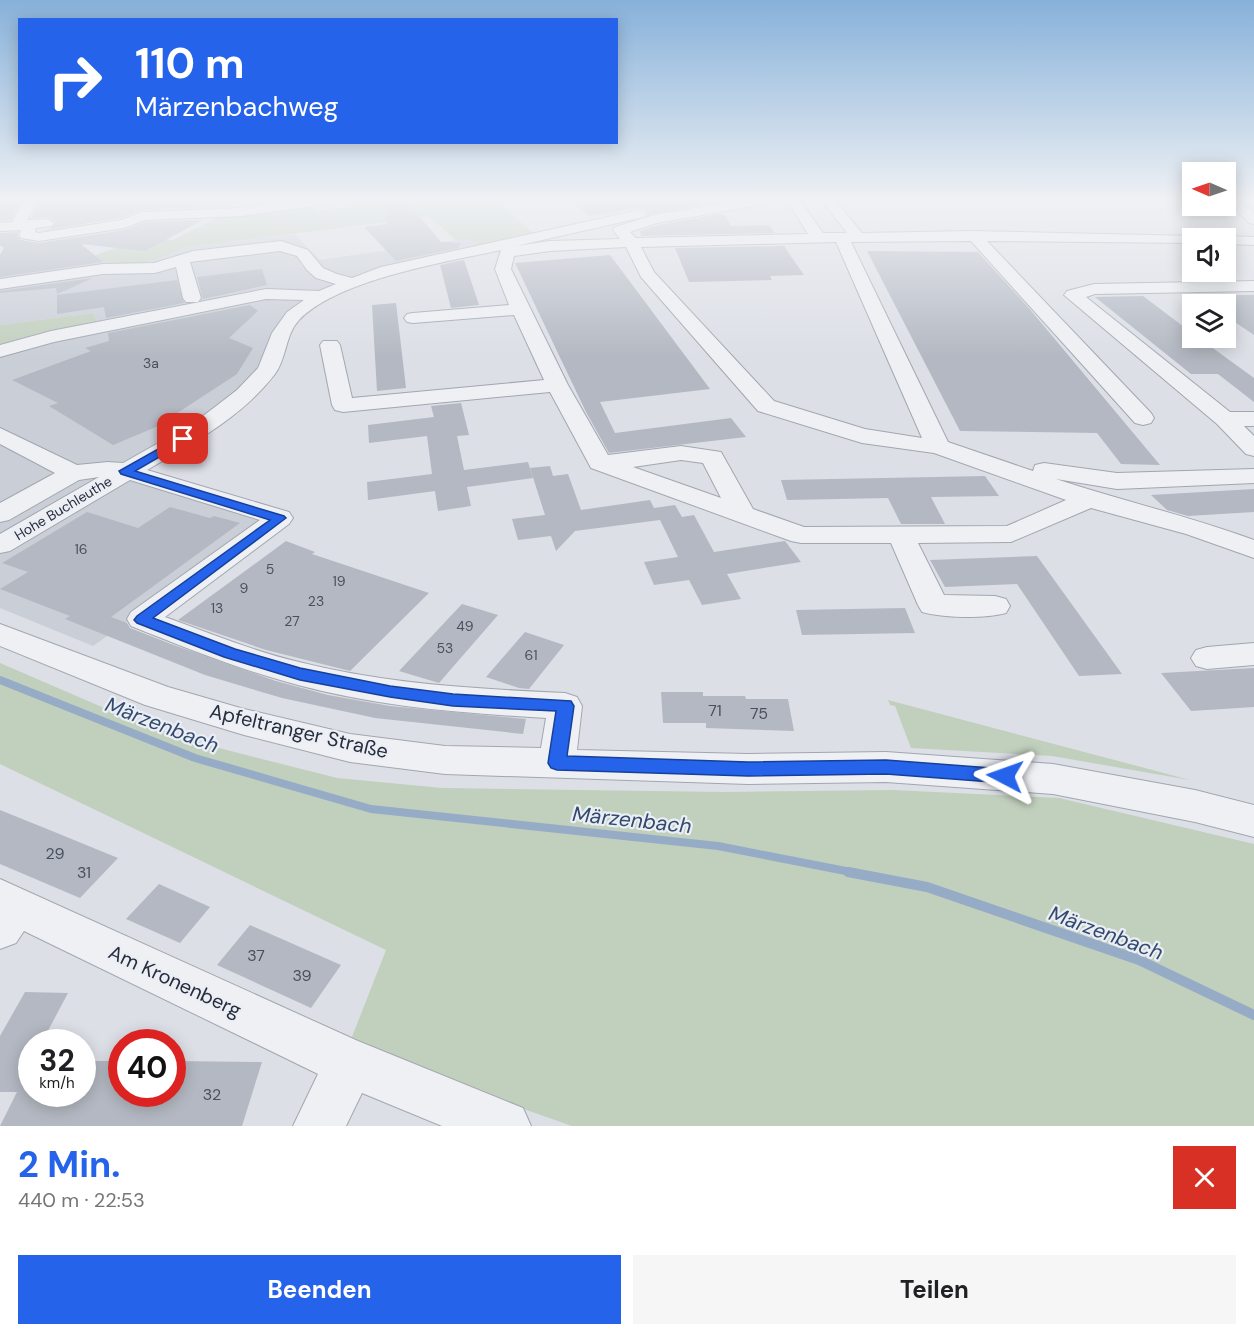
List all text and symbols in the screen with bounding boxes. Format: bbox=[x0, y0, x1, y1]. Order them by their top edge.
text: 110 m bbox=[135, 36, 245, 91]
icon: right bbox=[36, 42, 114, 120]
text: Märzenbachweg bbox=[135, 89, 339, 124]
north arrow bbox=[1182, 162, 1236, 216]
map controls bbox=[1182, 162, 1236, 348]
button: sound bbox=[1182, 228, 1236, 282]
button: layers bbox=[1182, 294, 1236, 348]
house number: 3a bbox=[143, 354, 159, 372]
pin bbox=[157, 413, 208, 464]
icon: arrive bbox=[166, 422, 199, 455]
street label: Hohe Buchleuthe bbox=[11, 472, 115, 544]
house number: 16 bbox=[74, 540, 88, 558]
house number: 5 bbox=[266, 560, 274, 578]
house number: 19 bbox=[332, 572, 346, 590]
house number: 9 bbox=[240, 579, 249, 597]
house number: 23 bbox=[308, 592, 324, 610]
house number: 13 bbox=[211, 599, 223, 617]
house number: 27 bbox=[284, 612, 300, 630]
house number: 49 bbox=[456, 617, 474, 635]
house number: 53 bbox=[437, 639, 453, 657]
house number: 61 bbox=[524, 646, 538, 664]
water label: Märzenbach bbox=[101, 690, 223, 760]
street label: Apfeltranger Straße bbox=[207, 698, 391, 764]
house number: 71 bbox=[708, 700, 722, 721]
house number: 75 bbox=[750, 703, 768, 724]
position arrow bbox=[973, 744, 1037, 808]
water label: Märzenbach bbox=[571, 800, 693, 840]
house number: 29 bbox=[45, 843, 65, 864]
house number: 31 bbox=[77, 862, 91, 883]
water label: Märzenbach bbox=[1045, 899, 1167, 967]
street label: Am Kronenberg bbox=[104, 939, 246, 1023]
house number: 37 bbox=[247, 945, 265, 966]
house number: 39 bbox=[292, 965, 312, 986]
speed limit sign: 40 bbox=[108, 1029, 186, 1107]
text: 32 bbox=[39, 1041, 75, 1080]
text: km/h bbox=[39, 1073, 75, 1093]
house number: 32 bbox=[203, 1084, 221, 1105]
text: 2 Min. bbox=[18, 1141, 120, 1188]
button: close bbox=[1173, 1146, 1236, 1209]
text: 440 m · 22:53 bbox=[18, 1187, 145, 1213]
button: Beenden bbox=[18, 1255, 621, 1324]
button: Teilen bbox=[633, 1255, 1236, 1324]

